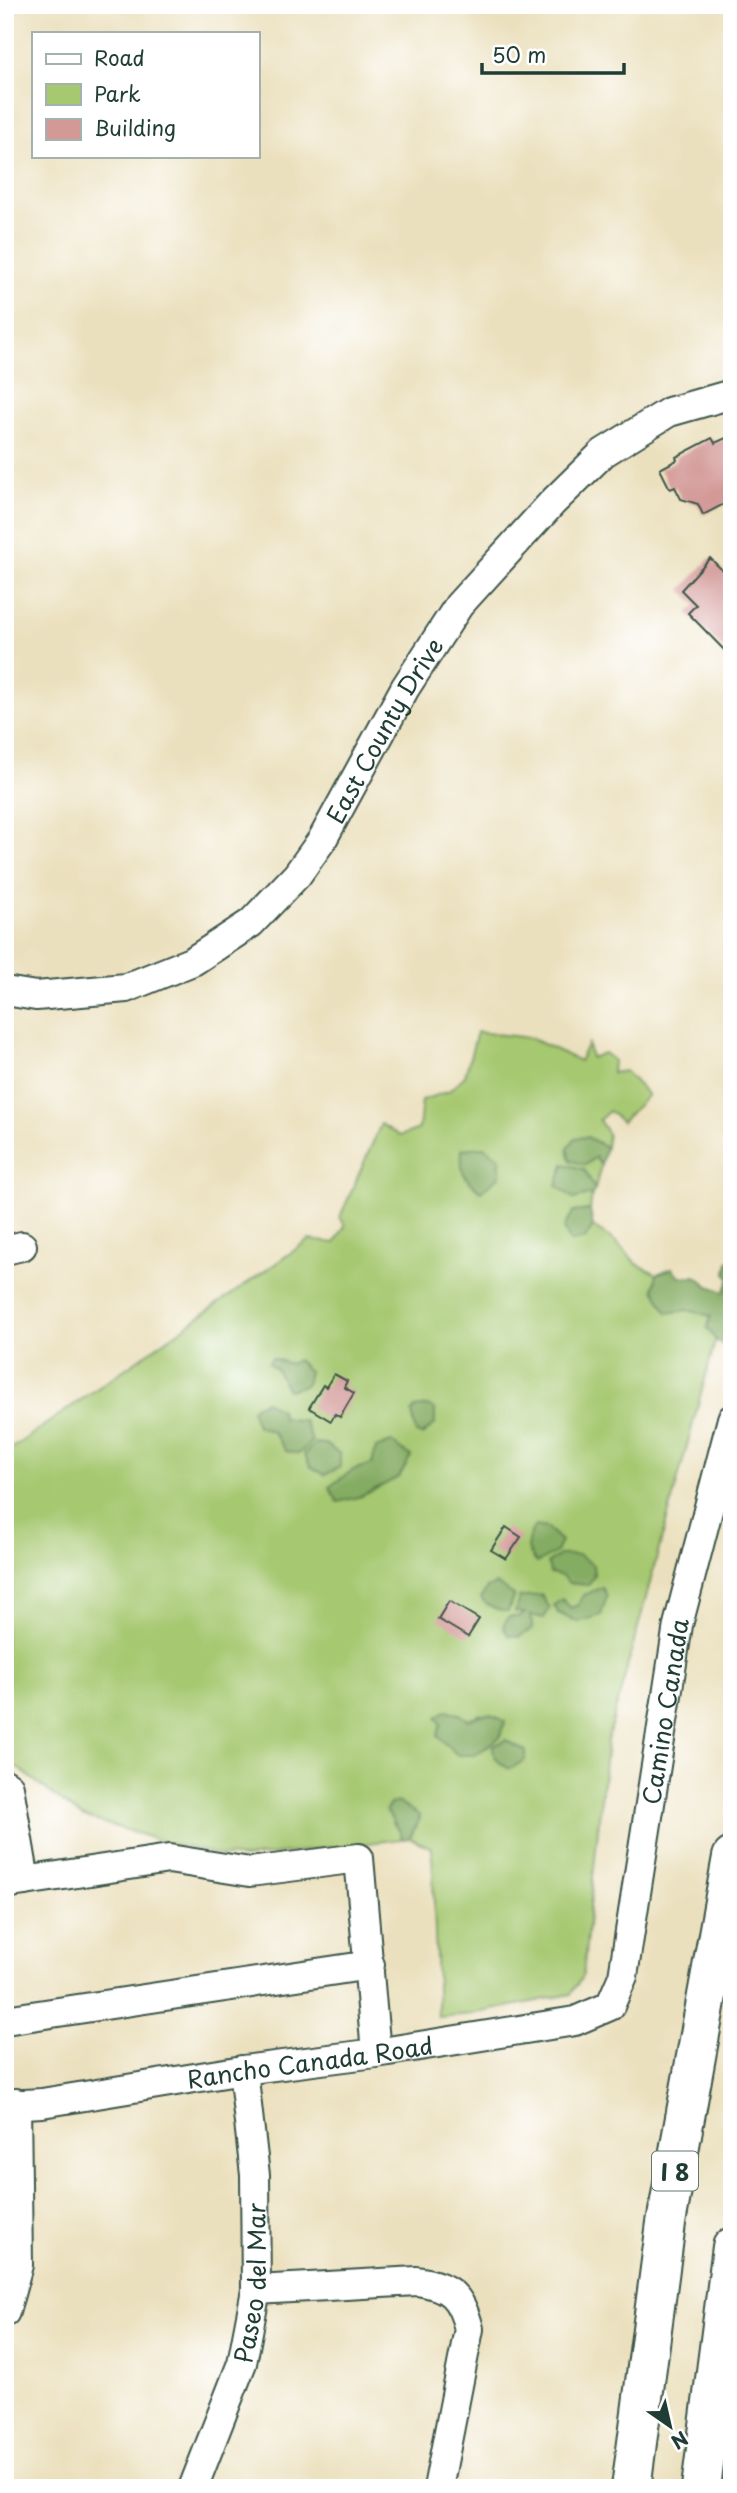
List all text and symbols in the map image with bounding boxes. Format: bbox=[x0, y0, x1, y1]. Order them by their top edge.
legend bbox=[32, 32, 259, 158]
scale bar bbox=[482, 32, 623, 76]
text: 50 m bbox=[492, 38, 546, 70]
text: Road bbox=[94, 41, 145, 73]
text: Park bbox=[94, 77, 141, 109]
text: Building bbox=[94, 111, 176, 143]
street label: East County Drive bbox=[317, 630, 451, 830]
street label: Camino Canada bbox=[632, 1616, 697, 1807]
street label: Rancho Canada Road bbox=[184, 2026, 435, 2097]
road number: I 8 bbox=[652, 2152, 698, 2190]
street label: Paseo del Mar bbox=[224, 2203, 274, 2366]
north arrow bbox=[636, 2392, 706, 2462]
text: N bbox=[666, 2425, 694, 2457]

